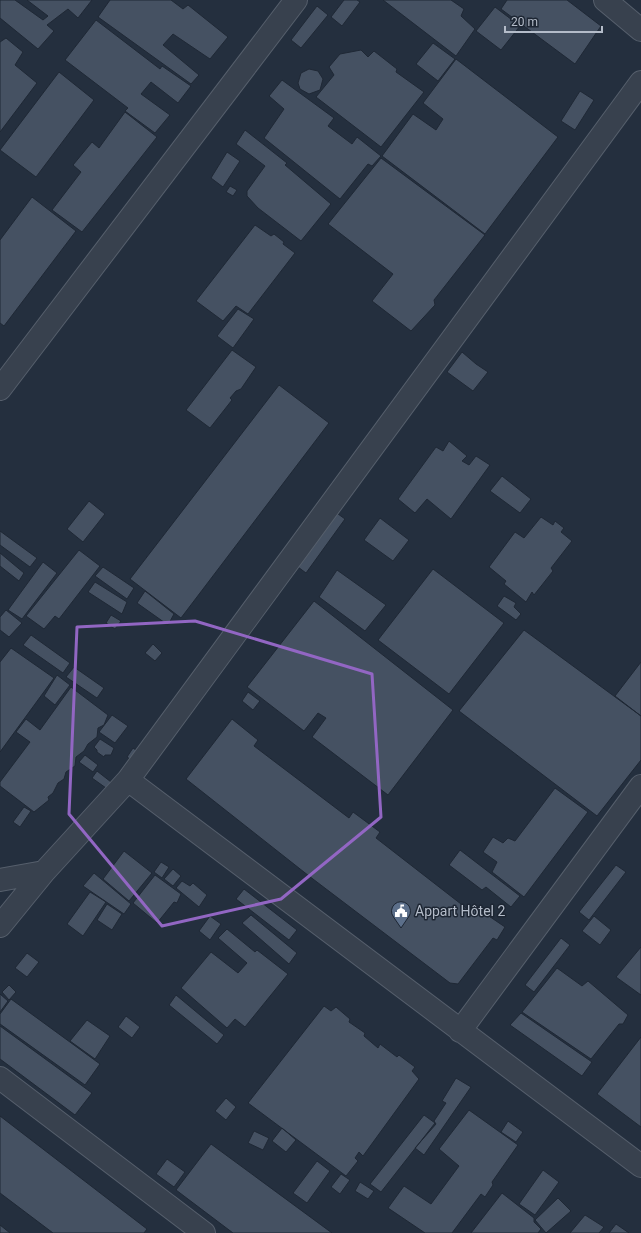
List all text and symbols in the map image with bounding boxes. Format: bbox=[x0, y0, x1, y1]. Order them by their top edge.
scale bar bbox=[505, 8, 602, 34]
text: 20 m bbox=[511, 15, 538, 29]
public building icon: Appart Hôtel 2 bbox=[390, 900, 412, 928]
place label: Appart Hôtel 2 bbox=[415, 903, 505, 919]

